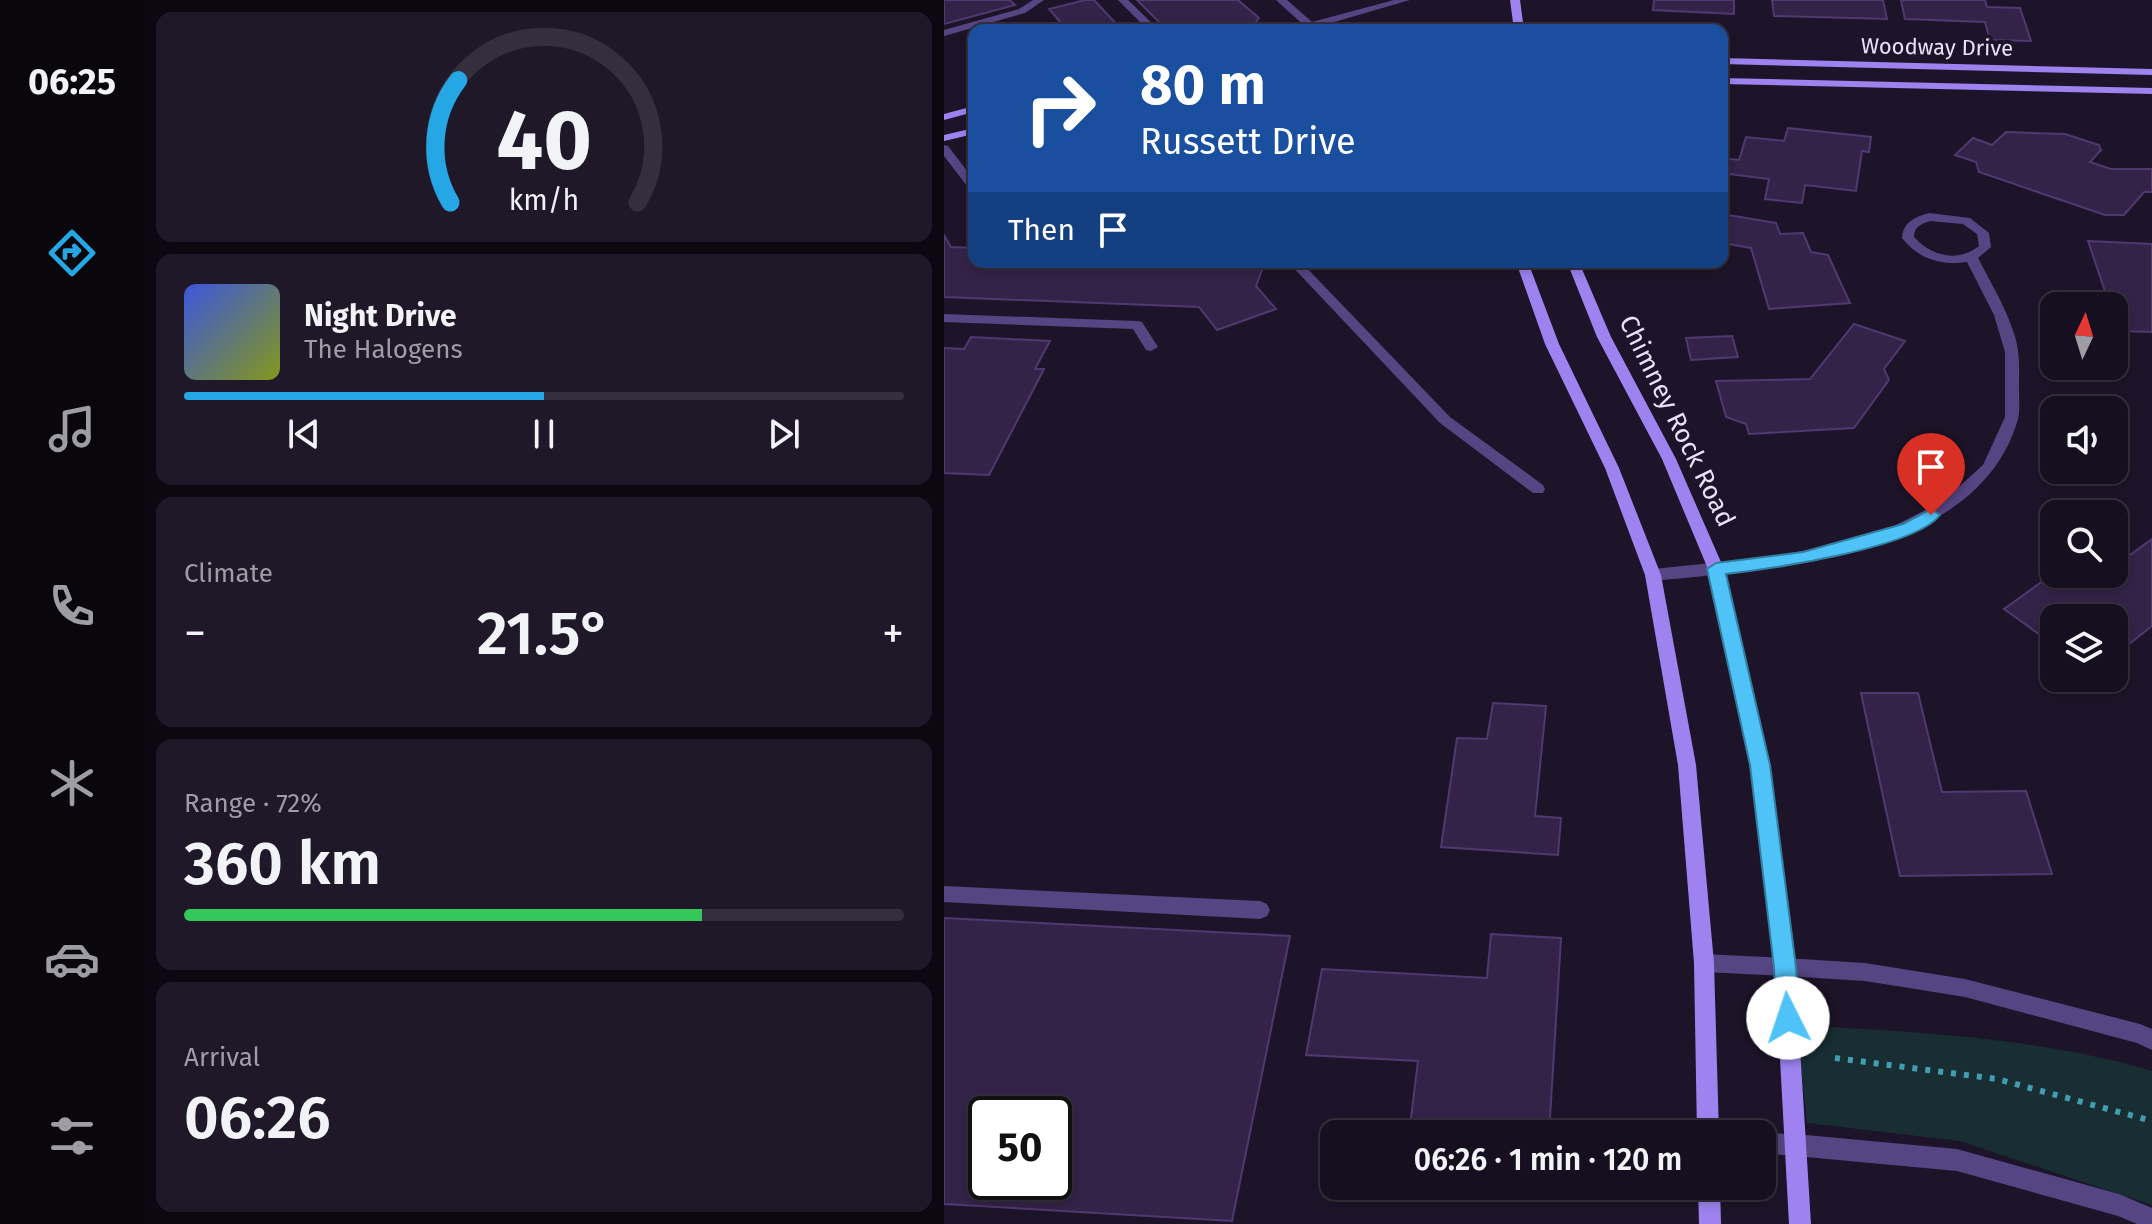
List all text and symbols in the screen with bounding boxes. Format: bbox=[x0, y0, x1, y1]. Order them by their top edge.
street label: Woodway Drive bbox=[1861, 32, 2013, 62]
text: 80 m bbox=[1140, 52, 1266, 119]
icon: right bbox=[1008, 56, 1112, 160]
text: 06:25 bbox=[28, 60, 116, 104]
text: 40 bbox=[496, 91, 592, 191]
text: Russett Drive bbox=[1140, 120, 1356, 164]
text: km/h bbox=[509, 183, 579, 218]
icon: arrive bbox=[1091, 208, 1135, 252]
text: Then bbox=[1008, 212, 1075, 248]
icon: directions bbox=[44, 225, 100, 281]
north arrow bbox=[2040, 292, 2128, 380]
map controls bbox=[2040, 292, 2128, 692]
text: Night Drive bbox=[304, 298, 457, 334]
street label: Chimney Rock Road bbox=[1612, 310, 1742, 532]
text: The Halogens bbox=[304, 334, 463, 365]
button: sound bbox=[2040, 396, 2128, 484]
icon: music bbox=[44, 401, 100, 457]
icon: previous bbox=[282, 412, 326, 456]
icon: pause bbox=[522, 412, 566, 456]
icon: next bbox=[762, 412, 806, 456]
pin bbox=[1897, 433, 1965, 515]
icon: arrive bbox=[1909, 445, 1953, 489]
button: search bbox=[2040, 500, 2128, 588]
text: Climate bbox=[184, 558, 273, 589]
icon: phone bbox=[44, 578, 100, 634]
text: 21.5° bbox=[477, 598, 611, 670]
button: layers bbox=[2040, 604, 2128, 692]
text: − bbox=[184, 607, 206, 660]
text: + bbox=[882, 607, 904, 660]
icon: climate bbox=[44, 755, 100, 811]
text: Range · 72% bbox=[184, 788, 322, 819]
text: 360 km bbox=[184, 828, 381, 900]
icon: car bbox=[44, 931, 100, 987]
position arrow bbox=[1746, 976, 1830, 1060]
text: Arrival bbox=[184, 1042, 260, 1073]
text: 06:26 bbox=[184, 1082, 331, 1154]
speed limit sign: 50 bbox=[968, 1096, 1072, 1200]
icon: filters bbox=[44, 1108, 100, 1164]
text: 06:26 · 1 min · 120 m bbox=[1414, 1142, 1682, 1178]

